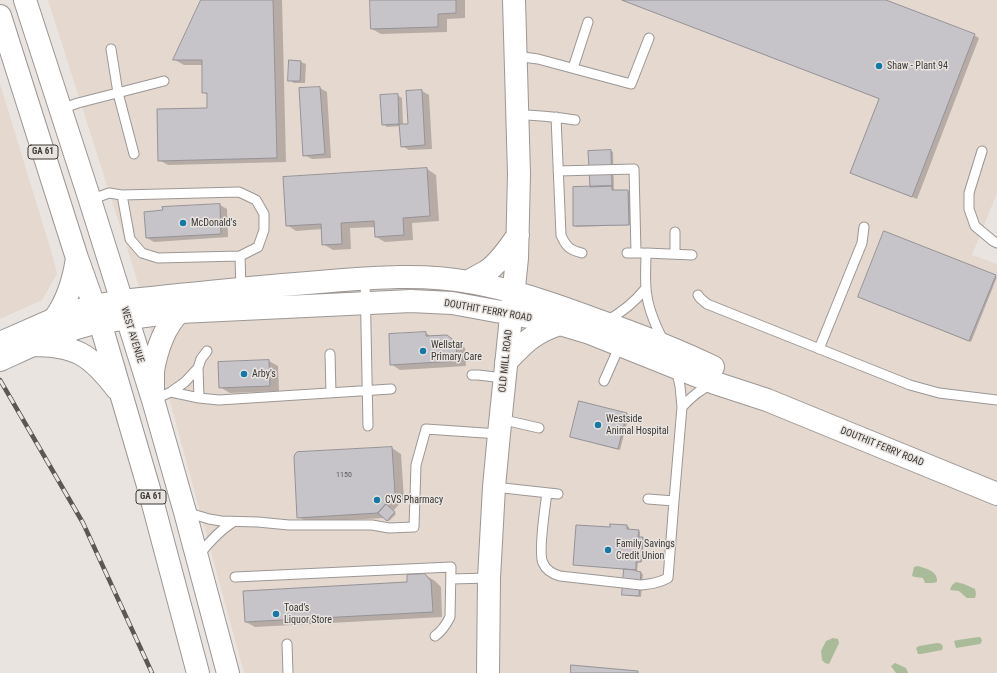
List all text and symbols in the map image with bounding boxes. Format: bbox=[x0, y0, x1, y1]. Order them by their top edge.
place label: Shaw - Plant 94 bbox=[887, 60, 948, 72]
marker: Shaw - Plant 94 bbox=[874, 61, 884, 71]
road number: GA 61 bbox=[28, 145, 58, 159]
place label: McDonald's bbox=[191, 217, 237, 229]
marker: McDonald's bbox=[178, 218, 188, 228]
street label: DOUTHIT FERRY ROAD bbox=[443, 297, 533, 325]
street label: WEST AVENUE bbox=[118, 306, 146, 364]
street label: OLD MILL ROAD bbox=[497, 329, 515, 393]
place label: Wellstar Primary Care bbox=[431, 339, 482, 362]
marker: Wellstar Primary Care bbox=[418, 346, 428, 356]
place label: Arby's bbox=[252, 368, 276, 380]
marker: Arby's bbox=[239, 369, 249, 379]
place label: Westside Animal Hospital bbox=[606, 413, 669, 436]
marker: Westside Animal Hospital bbox=[593, 420, 603, 430]
street label: DOUTHIT FERRY ROAD bbox=[838, 425, 926, 469]
house number: 1150 bbox=[336, 470, 352, 480]
road number: GA 61 bbox=[136, 490, 166, 504]
place label: CVS Pharmacy bbox=[385, 494, 443, 506]
marker: CVS Pharmacy bbox=[372, 495, 382, 505]
place label: Family Savings Credit Union bbox=[616, 538, 675, 562]
marker: Family Savings Credit Union bbox=[603, 545, 613, 555]
place label: Toad's Liquor Store bbox=[284, 602, 332, 626]
marker: Toad's Liquor Store bbox=[271, 609, 281, 619]

